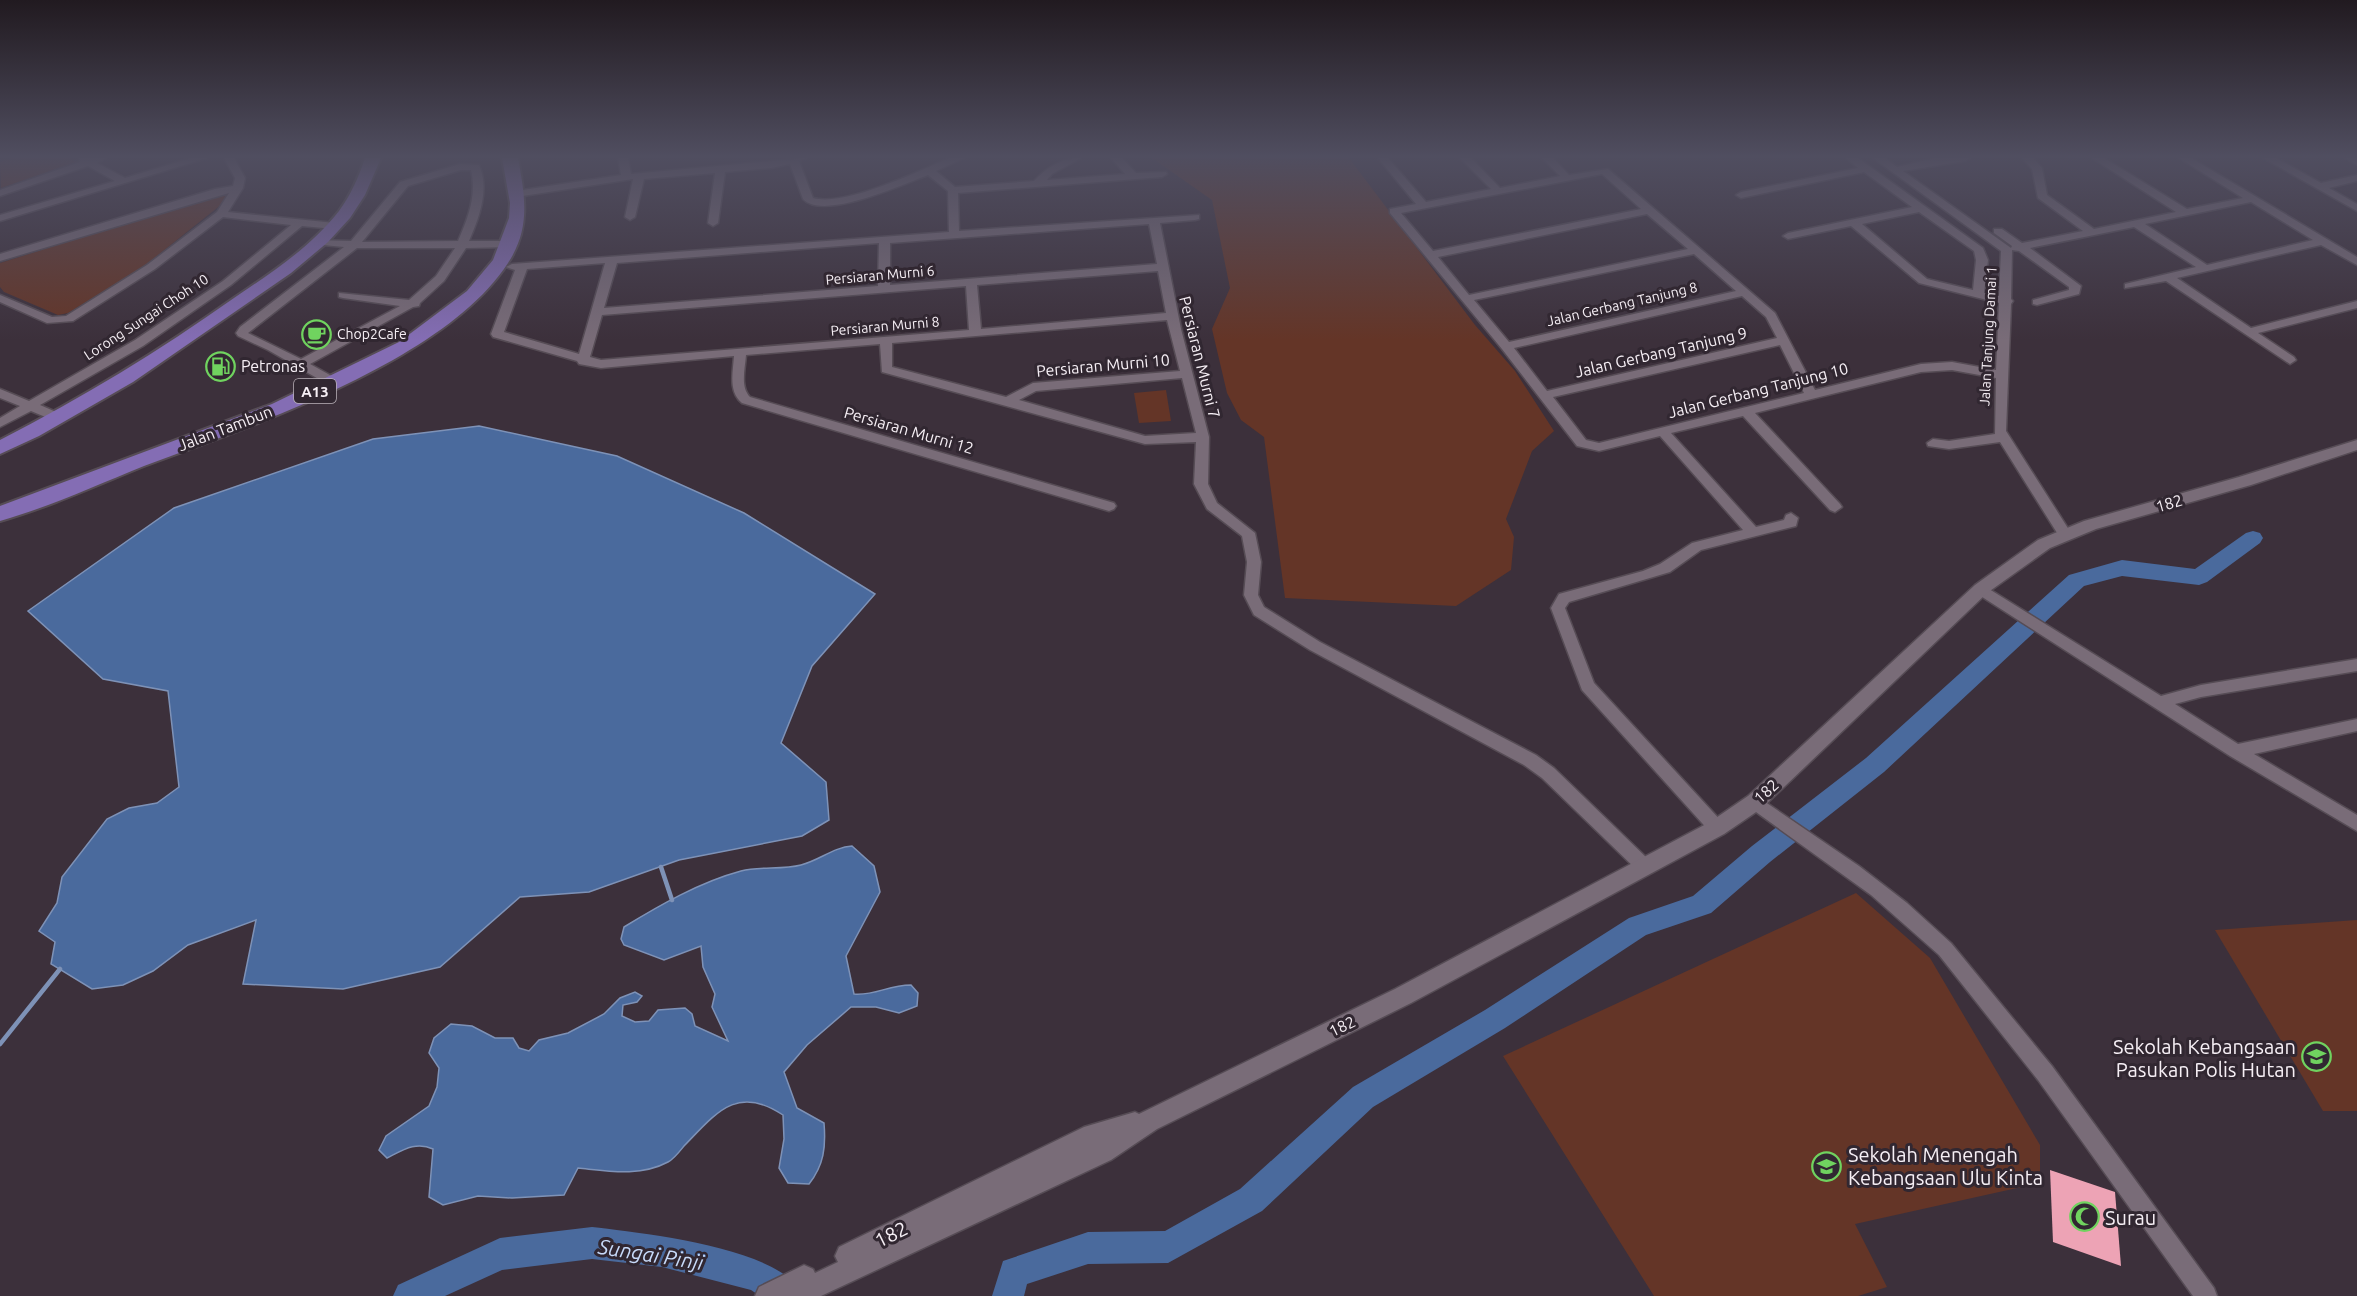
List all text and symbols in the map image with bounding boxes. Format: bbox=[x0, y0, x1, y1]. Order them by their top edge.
street label: Persiaran Murni 6 bbox=[825, 262, 935, 288]
street label: Jalan Tanjung Damai 1 bbox=[1976, 266, 2000, 406]
street label: Lorong Sungai Choh 10 bbox=[81, 271, 211, 363]
street label: Jalan Gerbang Tanjung 8 bbox=[1545, 279, 1699, 329]
street label: Persiaran Murni 7 bbox=[1176, 294, 1224, 420]
street label: Persiaran Murni 8 bbox=[830, 313, 940, 339]
cafe icon: Chop2Cafe bbox=[300, 318, 332, 350]
street label: Jalan Gerbang Tanjung 9 bbox=[1573, 323, 1749, 381]
place label: Chop2Cafe bbox=[337, 326, 407, 342]
fuel station icon: Petronas bbox=[204, 350, 236, 382]
street label: Persiaran Murni 10 bbox=[1035, 350, 1171, 380]
place label: Petronas bbox=[241, 357, 305, 375]
street label: Jalan Gerbang Tanjung 10 bbox=[1666, 359, 1850, 421]
road number: A13 bbox=[294, 379, 336, 403]
street label: Jalan Tambun bbox=[175, 402, 275, 454]
street label: Persiaran Murni 12 bbox=[842, 403, 976, 457]
street label: 182 bbox=[2154, 491, 2184, 515]
street label: 182 bbox=[1750, 775, 1782, 807]
street label: 182 bbox=[1326, 1012, 1358, 1040]
place label: Sekolah Kebangsaan Pasukan Polis Hutan bbox=[2113, 1035, 2296, 1081]
school or university icon: Sekolah Kebangsaan Pasukan Polis Hutan bbox=[2301, 1041, 2333, 1073]
place label: Sekolah Menengah Kebangsaan Ulu Kinta bbox=[1848, 1143, 2043, 1189]
school or university icon: Sekolah Menengah Kebangsaan Ulu Kinta bbox=[1811, 1150, 1843, 1182]
mosque icon: Surau bbox=[2068, 1201, 2100, 1233]
place label: Surau bbox=[2105, 1206, 2156, 1229]
street label: 182 bbox=[871, 1216, 911, 1252]
water label: Sungai Pinji bbox=[596, 1234, 706, 1274]

